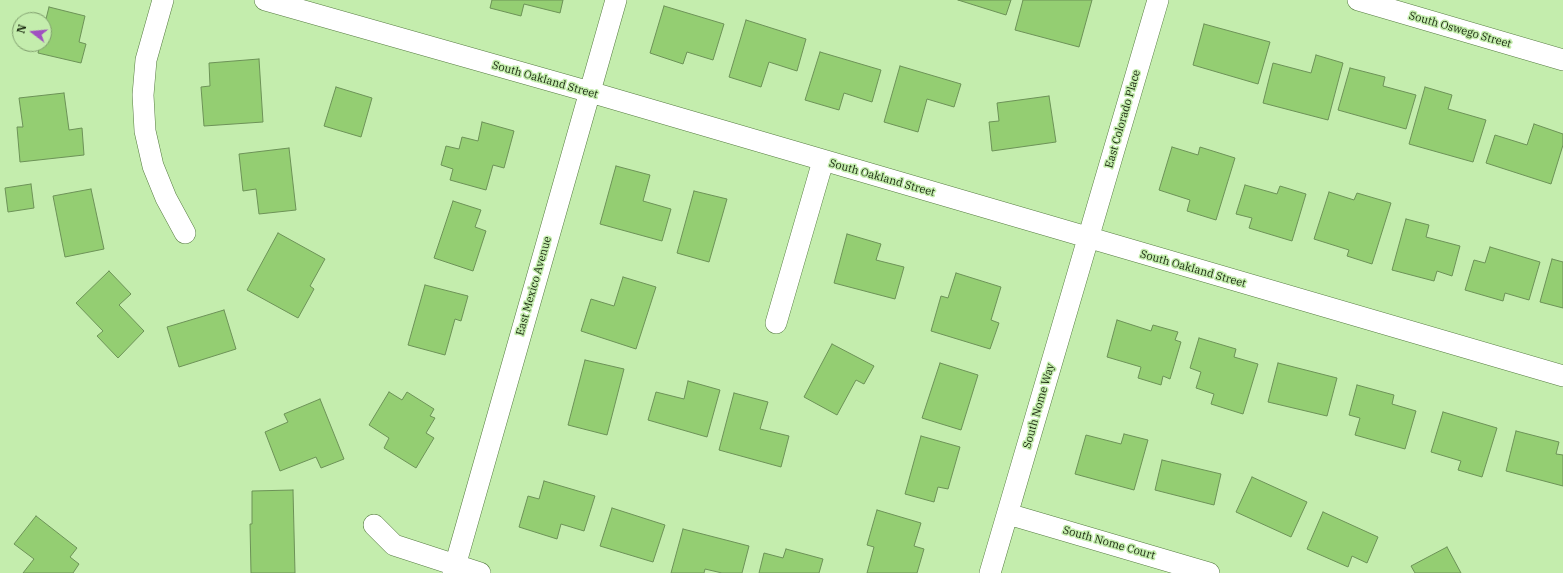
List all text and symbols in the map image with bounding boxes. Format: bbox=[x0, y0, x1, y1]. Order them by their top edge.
street label: South Oswego Street bbox=[1407, 9, 1513, 51]
north arrow bbox=[12, 12, 52, 52]
text: N bbox=[13, 23, 29, 35]
street label: South Oakland Street bbox=[491, 59, 599, 101]
street label: East Colorado Place bbox=[1103, 68, 1143, 170]
street label: South Oakland Street bbox=[828, 157, 936, 199]
street label: East Mexico Avenue bbox=[513, 235, 555, 337]
street label: South Oakland Street bbox=[1139, 248, 1247, 290]
street label: South Nome Way bbox=[1021, 362, 1057, 450]
street label: South Nome Court bbox=[1061, 524, 1157, 562]

